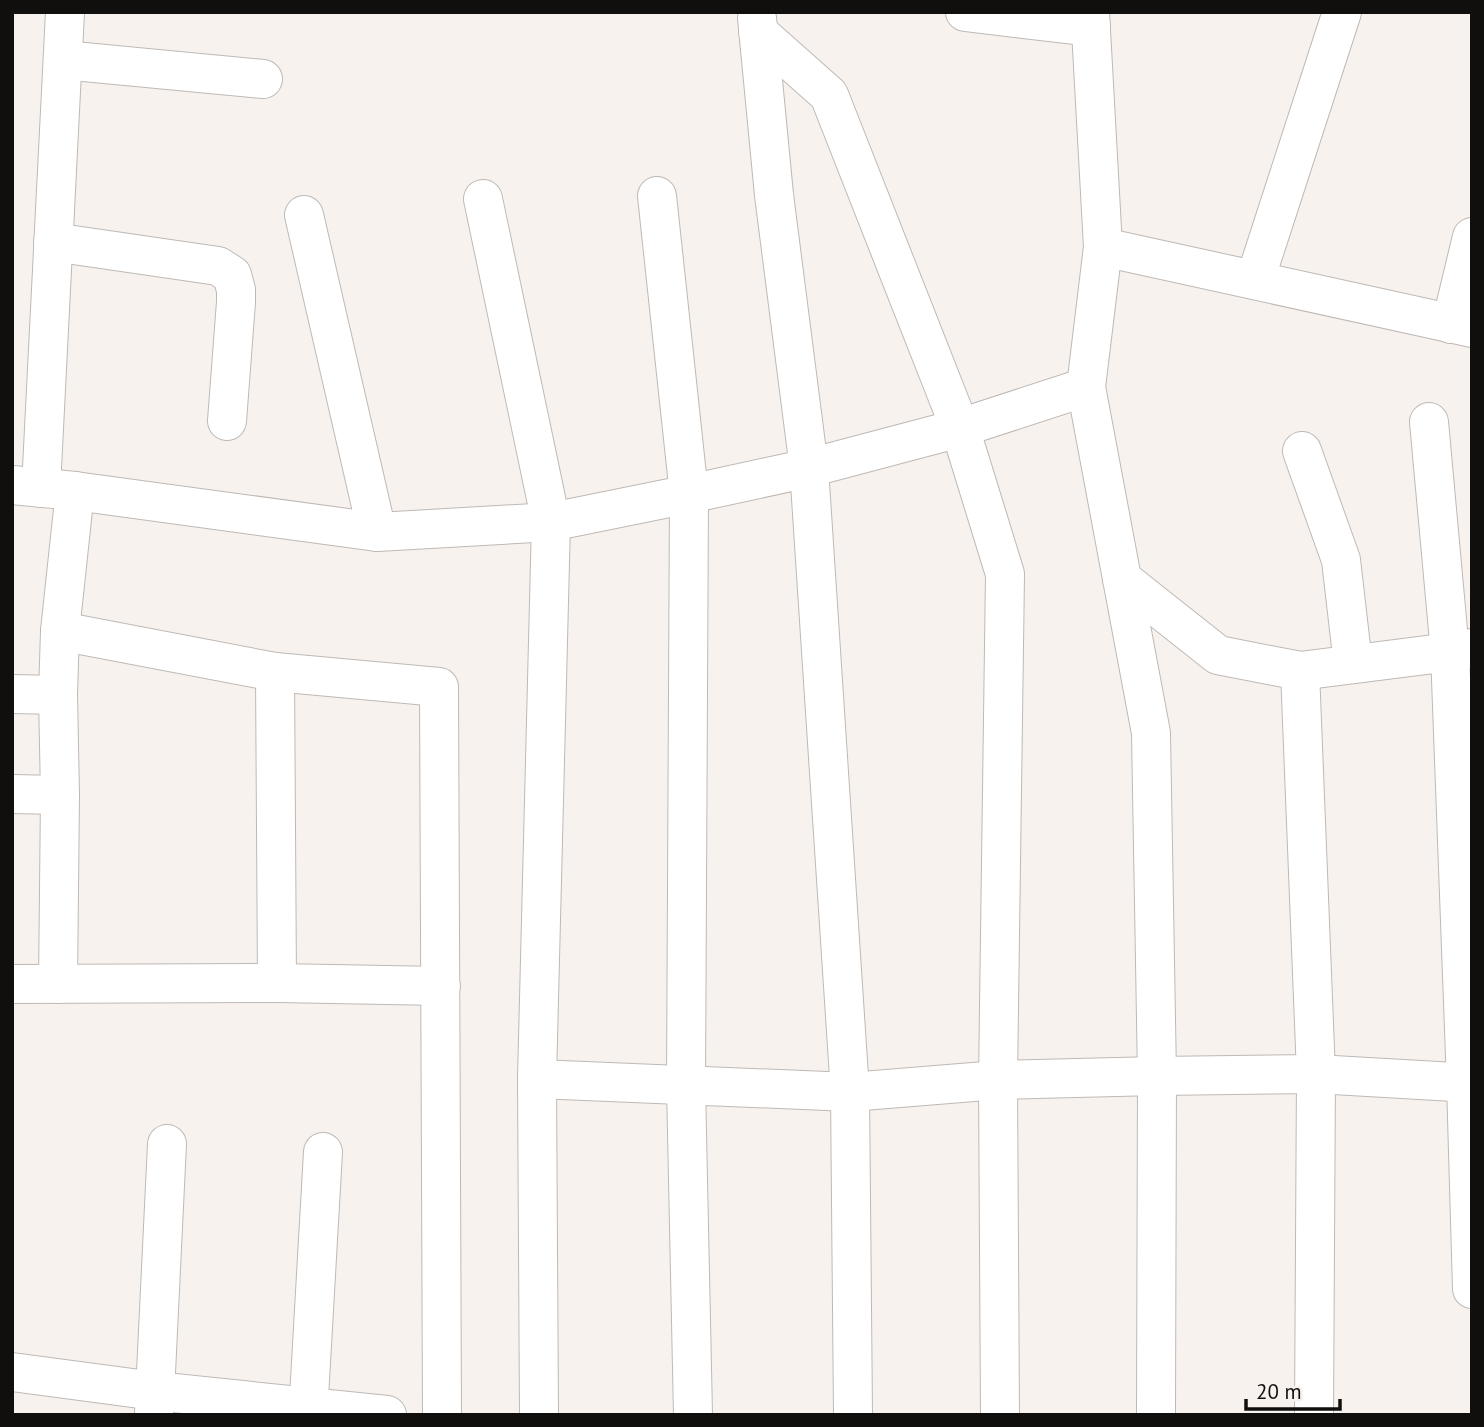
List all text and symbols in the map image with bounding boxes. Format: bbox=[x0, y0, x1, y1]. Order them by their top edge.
scale bar bbox=[1246, 1368, 1340, 1412]
text: 20 m bbox=[1256, 1378, 1302, 1405]

